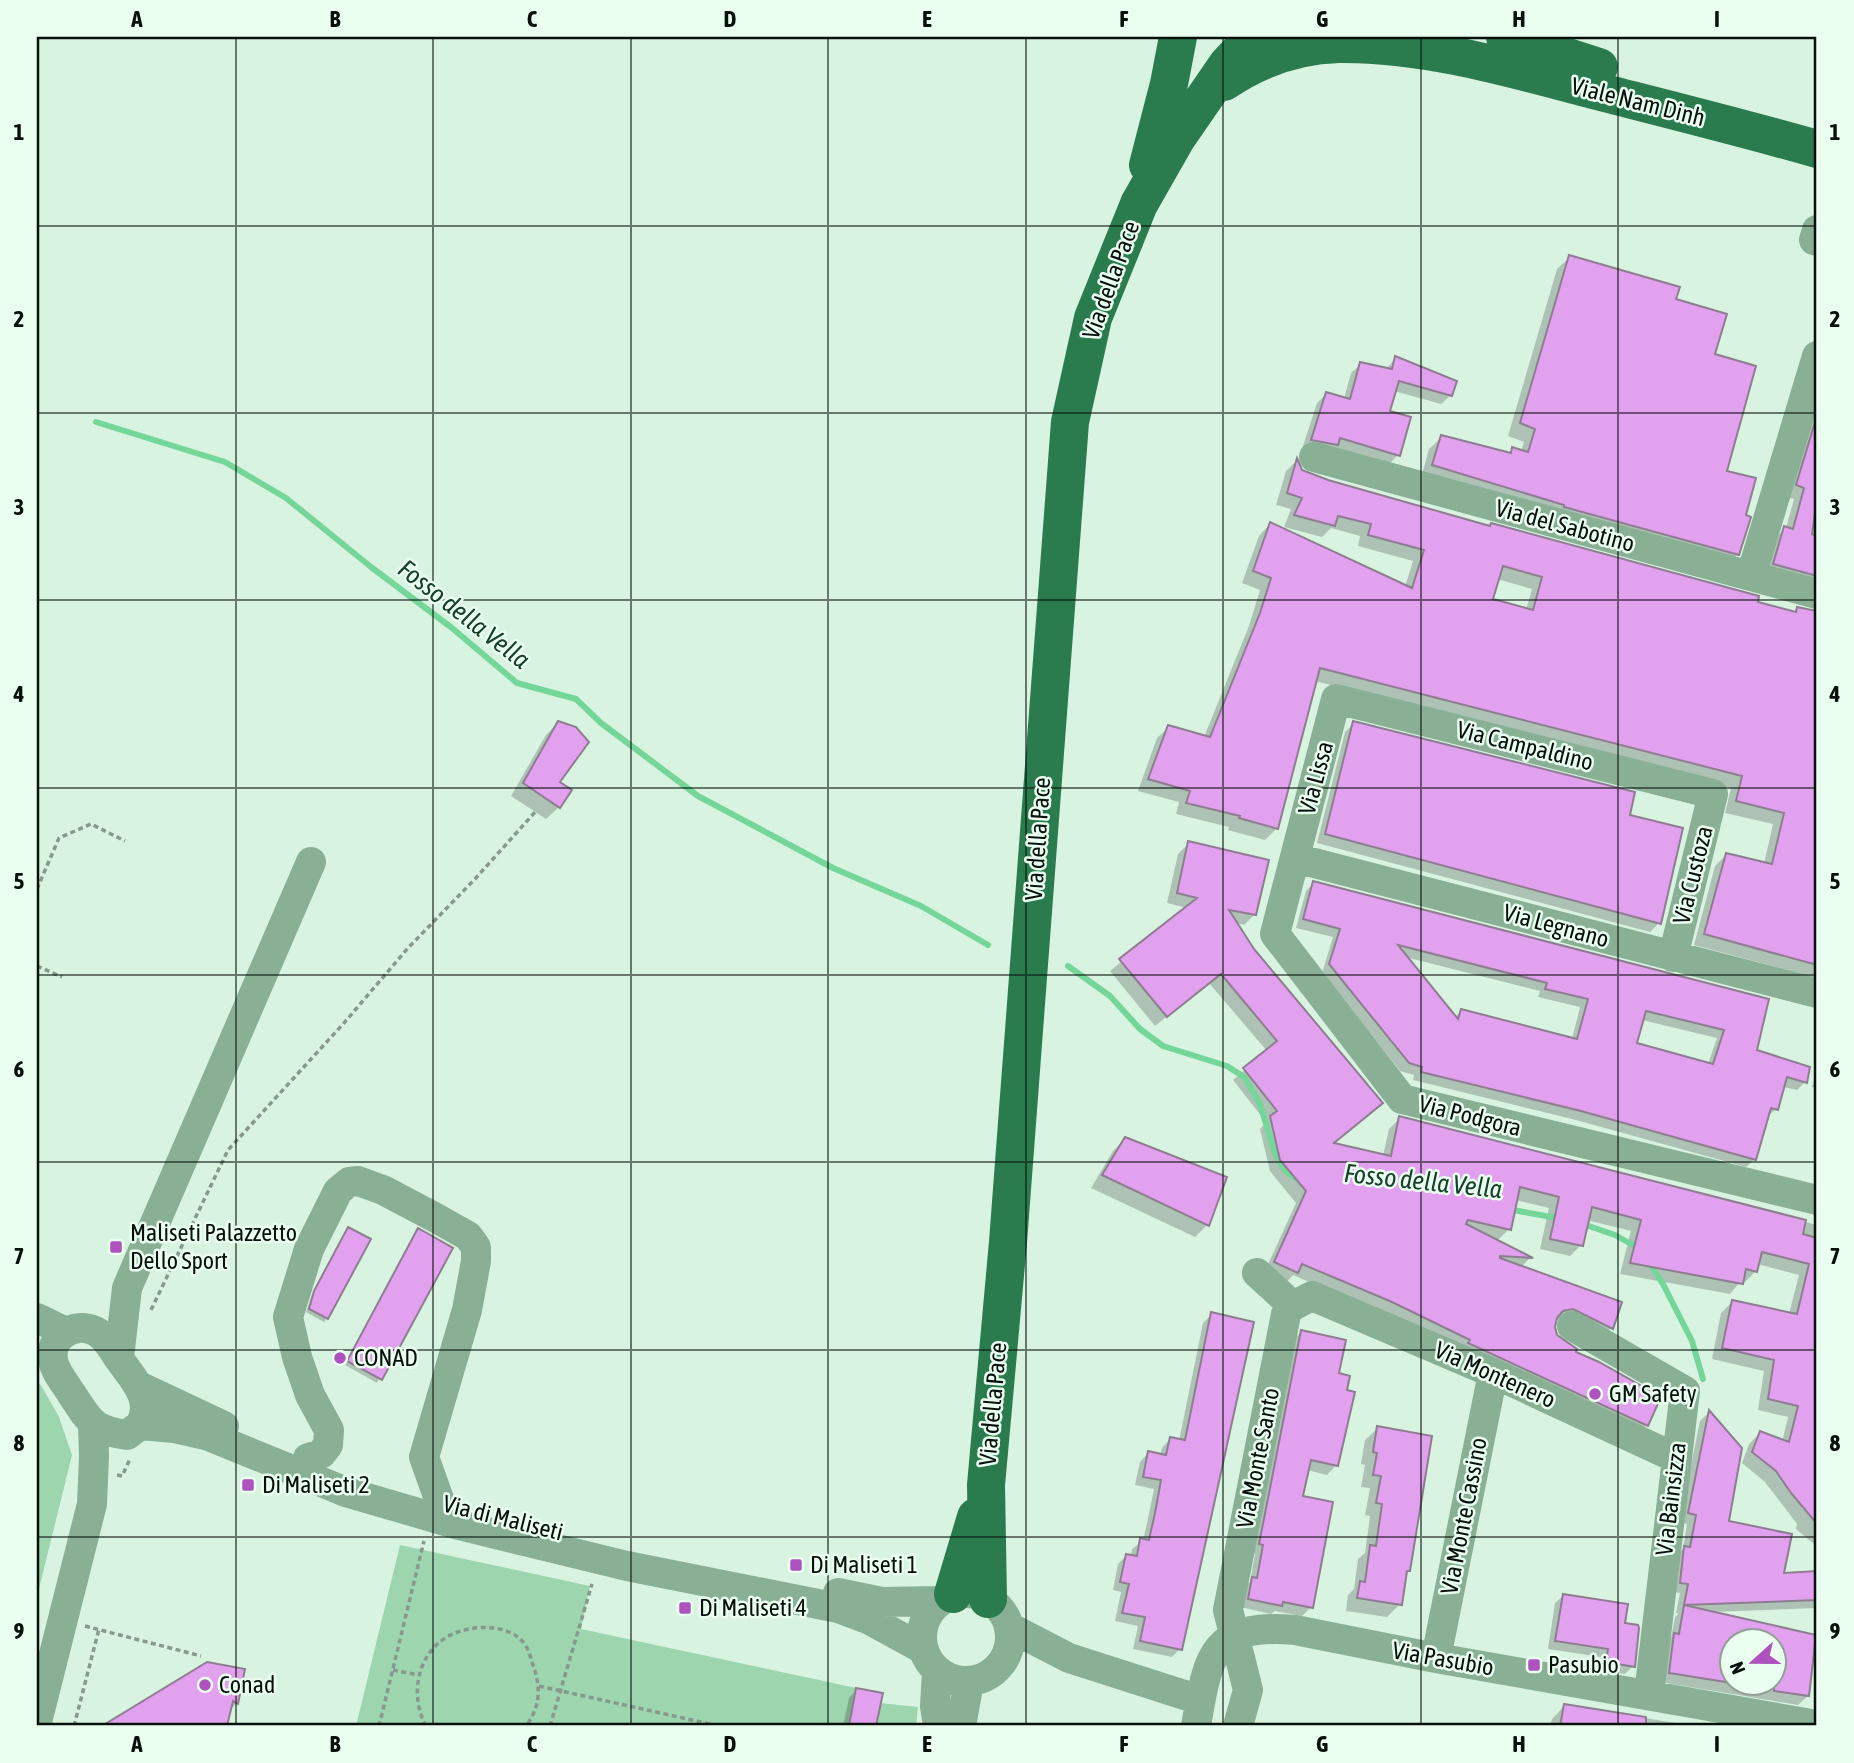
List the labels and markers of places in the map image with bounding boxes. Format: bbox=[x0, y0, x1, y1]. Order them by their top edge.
place label: Maliseti Palazzetto Dello Sport bbox=[130, 1219, 297, 1274]
marker: Maliseti Palazzetto Dello Sport bbox=[108, 1239, 124, 1255]
place label: CONAD bbox=[354, 1344, 418, 1371]
marker: CONAD bbox=[332, 1350, 348, 1366]
place label: GM Safety bbox=[1609, 1380, 1697, 1407]
marker: GM Safety bbox=[1587, 1386, 1603, 1402]
place label: Di Maliseti 2 bbox=[262, 1471, 370, 1498]
marker: Di Maliseti 2 bbox=[240, 1477, 256, 1493]
place label: Di Maliseti 1 bbox=[810, 1551, 918, 1578]
marker: Di Maliseti 1 bbox=[788, 1557, 804, 1573]
place label: Di Maliseti 4 bbox=[699, 1594, 807, 1621]
marker: Di Maliseti 4 bbox=[677, 1600, 693, 1616]
place label: Pasubio bbox=[1548, 1651, 1619, 1678]
marker: Pasubio bbox=[1526, 1657, 1542, 1673]
place label: Conad bbox=[219, 1671, 275, 1698]
marker: Conad bbox=[197, 1677, 213, 1693]

